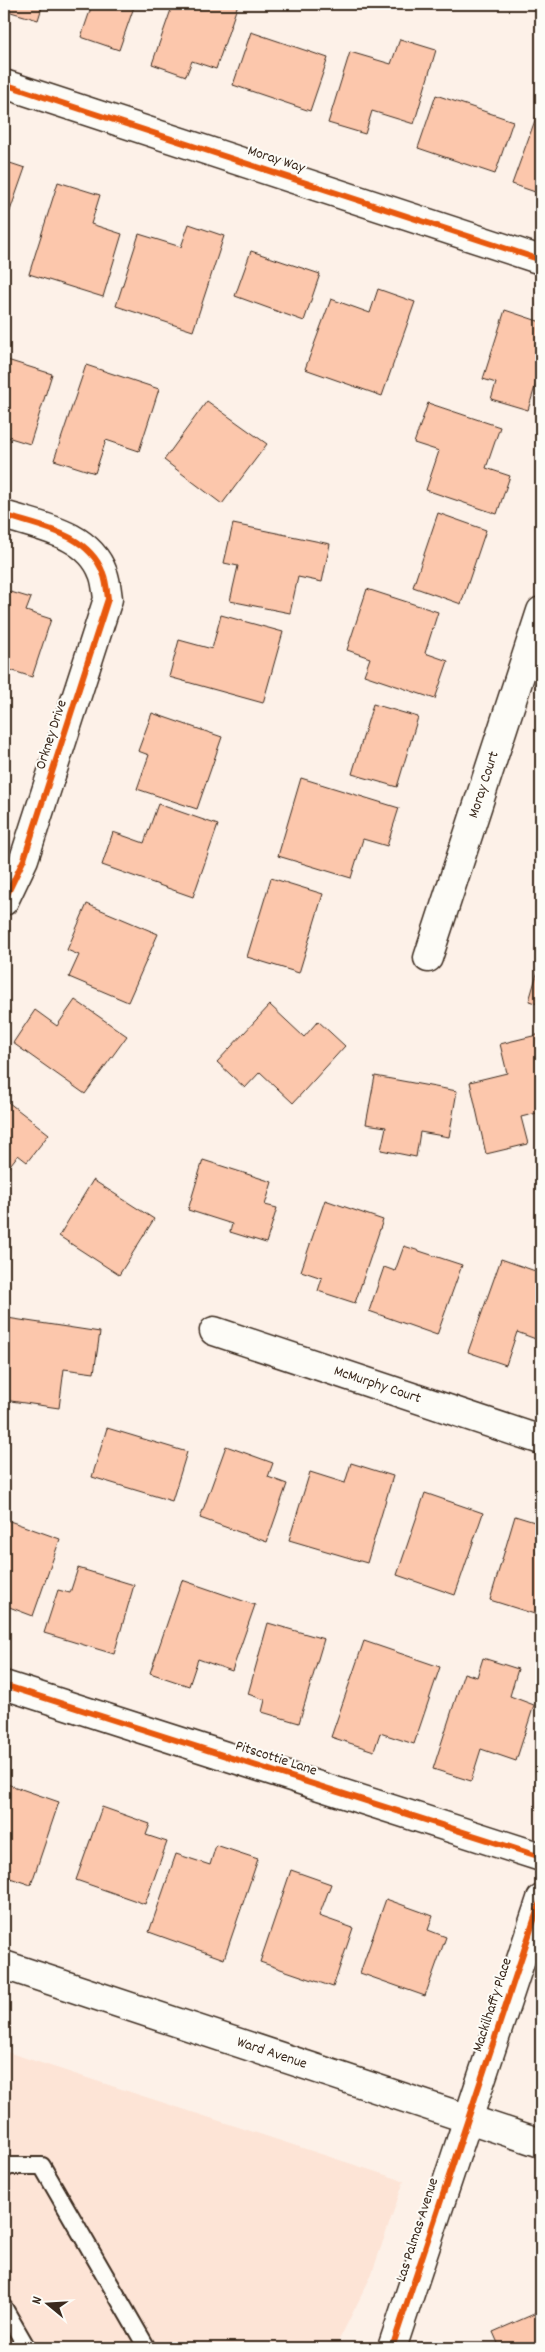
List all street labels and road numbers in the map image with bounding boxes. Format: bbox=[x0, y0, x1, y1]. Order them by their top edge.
street label: Moray Way bbox=[244, 140, 308, 180]
street label: Orkney Drive bbox=[30, 697, 74, 773]
street label: Moray Court bbox=[463, 748, 506, 821]
street label: McMurphy Court bbox=[331, 1361, 424, 1410]
street label: Pitscottie Lane bbox=[232, 1735, 320, 1783]
street label: Mackilhaffy Place bbox=[467, 1955, 519, 2055]
street label: Ward Avenue bbox=[234, 2032, 310, 2076]
street label: Las Palmas Avenue bbox=[391, 2175, 445, 2285]

